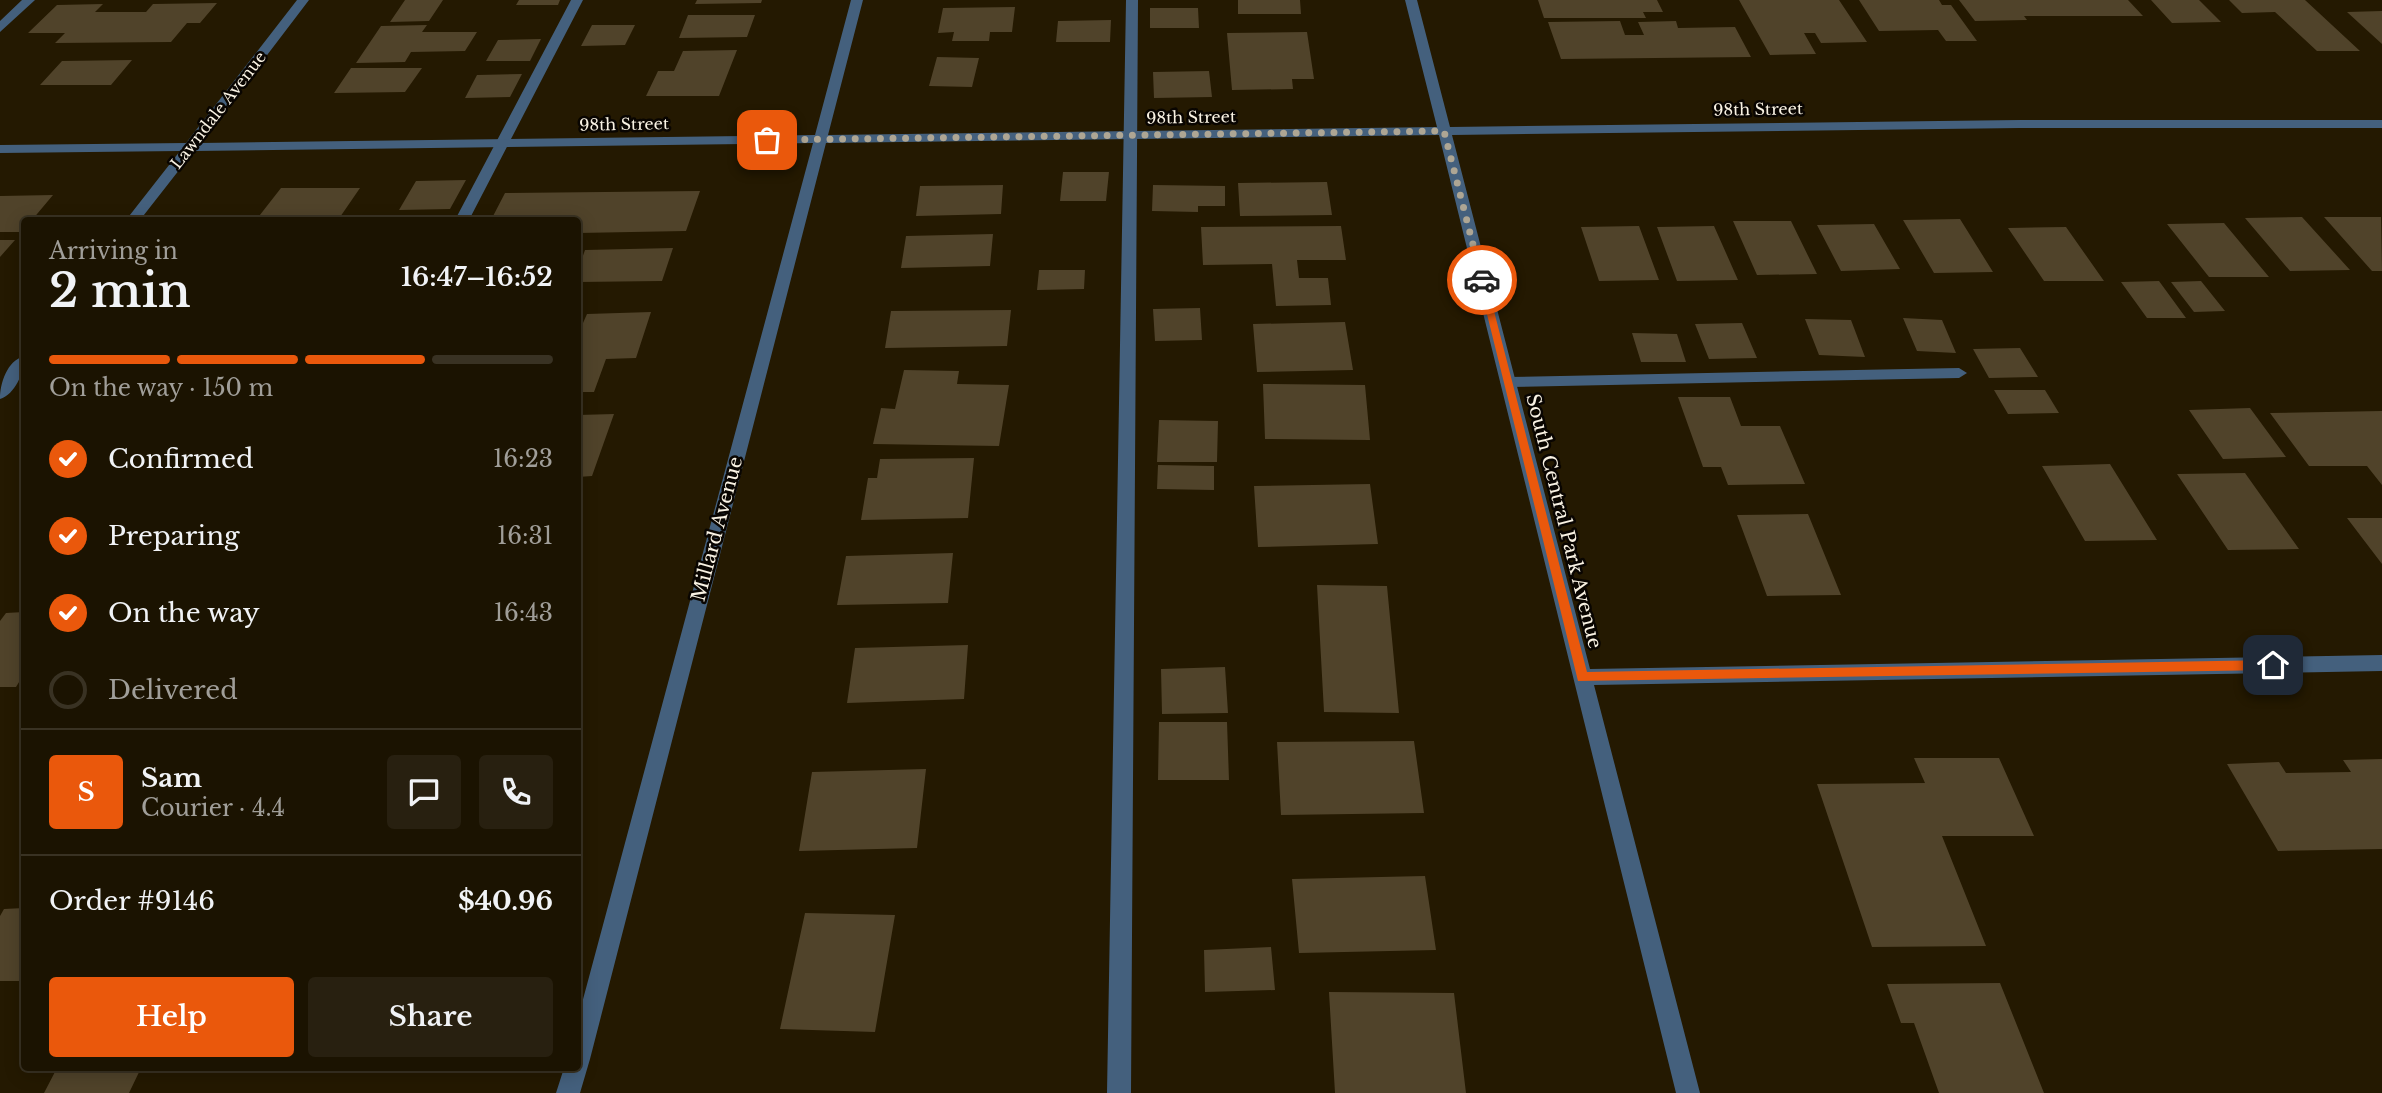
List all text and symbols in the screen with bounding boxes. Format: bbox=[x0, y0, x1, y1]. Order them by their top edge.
street label: Lawndale Avenue bbox=[166, 47, 270, 173]
street label: 98th Street bbox=[1713, 98, 1803, 120]
street label: 98th Street bbox=[1146, 106, 1236, 128]
pin bbox=[737, 110, 797, 170]
street label: 98th Street bbox=[579, 113, 669, 135]
icon: bag bbox=[748, 121, 786, 159]
text: Arriving in bbox=[49, 237, 178, 265]
courier bbox=[1447, 245, 1517, 315]
text: 16:47–16:52 bbox=[401, 261, 553, 293]
icon: car bbox=[1463, 261, 1501, 299]
text: 2 min bbox=[49, 262, 191, 319]
text: On the way · 150 m bbox=[49, 374, 273, 402]
street label: South Central Park Avenue bbox=[1521, 391, 1607, 651]
icon: check bbox=[49, 440, 87, 478]
text: Confirmed bbox=[108, 443, 253, 475]
text: 16:23 bbox=[493, 445, 553, 473]
street label: Millard Avenue bbox=[687, 454, 747, 604]
icon: check bbox=[49, 517, 87, 555]
text: Preparing bbox=[108, 520, 240, 552]
text: 16:31 bbox=[497, 522, 553, 550]
icon: check bbox=[49, 594, 87, 632]
text: On the way bbox=[108, 597, 260, 629]
text: 16:43 bbox=[494, 599, 553, 627]
pin bbox=[2243, 635, 2303, 695]
icon: home bbox=[2254, 646, 2292, 684]
text: Delivered bbox=[108, 674, 238, 706]
button: chat bbox=[387, 755, 461, 829]
button: phone bbox=[479, 755, 553, 829]
text: Sam bbox=[141, 762, 202, 794]
text: S bbox=[77, 776, 95, 808]
text: Courier · 4.4 bbox=[141, 794, 285, 822]
text: Order #9146 bbox=[49, 885, 215, 917]
text: $40.96 bbox=[458, 885, 553, 917]
button: Help bbox=[49, 977, 294, 1057]
button: Share bbox=[308, 977, 553, 1057]

